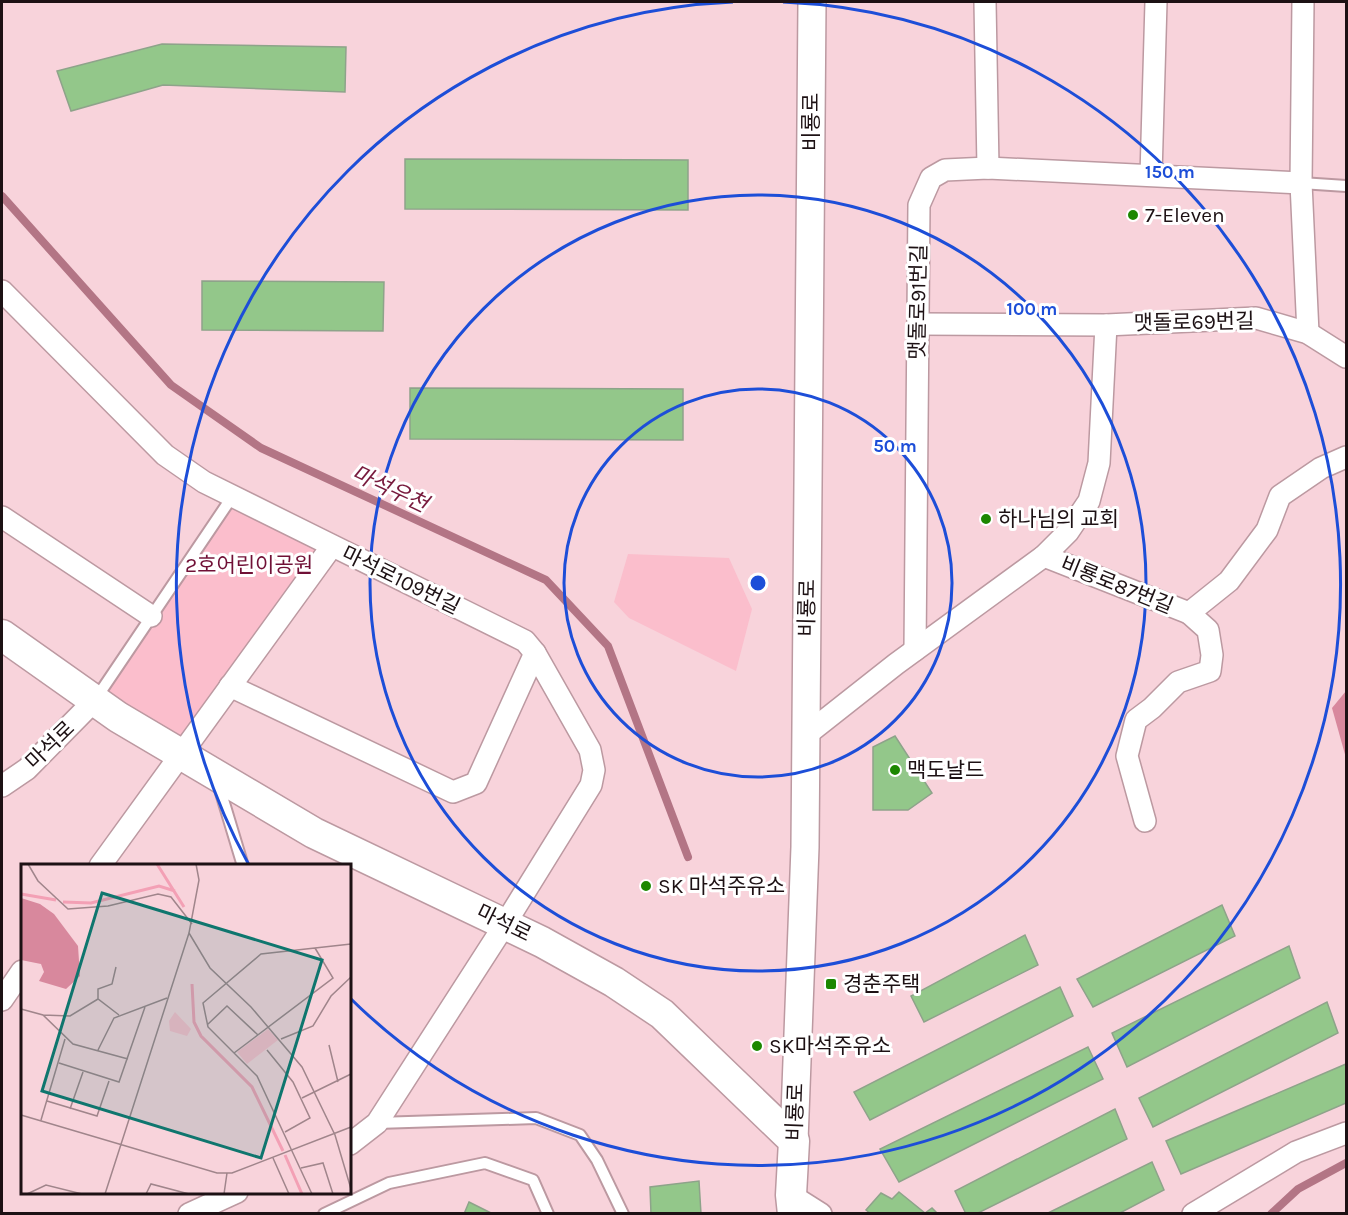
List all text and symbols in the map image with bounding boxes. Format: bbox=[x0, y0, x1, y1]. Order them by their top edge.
street label: 비룡로 bbox=[799, 93, 823, 151]
text: 150 m bbox=[1145, 161, 1195, 183]
place label: 7-Eleven bbox=[1145, 203, 1225, 227]
marker: 7-Eleven bbox=[1126, 208, 1140, 222]
street label: 맷돌로91번길 bbox=[905, 244, 931, 360]
text: 100 m bbox=[1007, 298, 1057, 320]
street label: 맷돌로69번길 bbox=[1133, 309, 1255, 335]
text: 50 m bbox=[873, 435, 917, 457]
water label: 마석우천 bbox=[347, 460, 434, 519]
place label: 하나님의 교회 bbox=[998, 507, 1119, 531]
marker: 하나님의 교회 bbox=[979, 512, 993, 526]
street label: 마석로109번길 bbox=[338, 541, 464, 619]
street label: 비룡로87번길 bbox=[1057, 552, 1177, 618]
park label: 2호어린이공원 bbox=[185, 553, 313, 577]
centre of rings bbox=[748, 573, 768, 593]
street label: 비룡로 bbox=[794, 579, 820, 637]
street label: 마석로 bbox=[21, 716, 79, 774]
place label: 맥도날드 bbox=[907, 758, 984, 782]
marker: 맥도날드 bbox=[888, 763, 902, 777]
inset map bbox=[21, 864, 351, 1194]
place label: SK 마석주유소 bbox=[658, 874, 785, 898]
marker: SK 마석주유소 bbox=[639, 879, 653, 893]
street label: 마석로 bbox=[473, 900, 535, 946]
place label: 경춘주택 bbox=[843, 972, 920, 996]
marker: 경춘주택 bbox=[824, 977, 838, 991]
place label: SK마석주유소 bbox=[769, 1034, 891, 1058]
marker: SK마석주유소 bbox=[750, 1039, 764, 1053]
street label: 비룡로 bbox=[782, 1083, 808, 1141]

